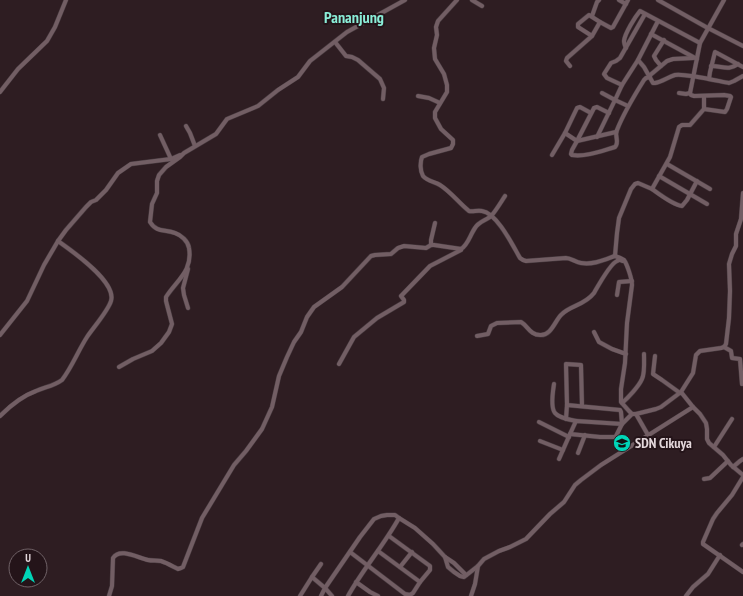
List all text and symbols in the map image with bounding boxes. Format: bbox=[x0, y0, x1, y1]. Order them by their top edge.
district label: Pananjung bbox=[324, 7, 384, 27]
school or university icon: SDN Cikuya bbox=[612, 433, 632, 453]
place label: SDN Cikuya bbox=[635, 434, 692, 452]
north arrow bbox=[8, 548, 48, 588]
text: U bbox=[25, 551, 31, 565]

